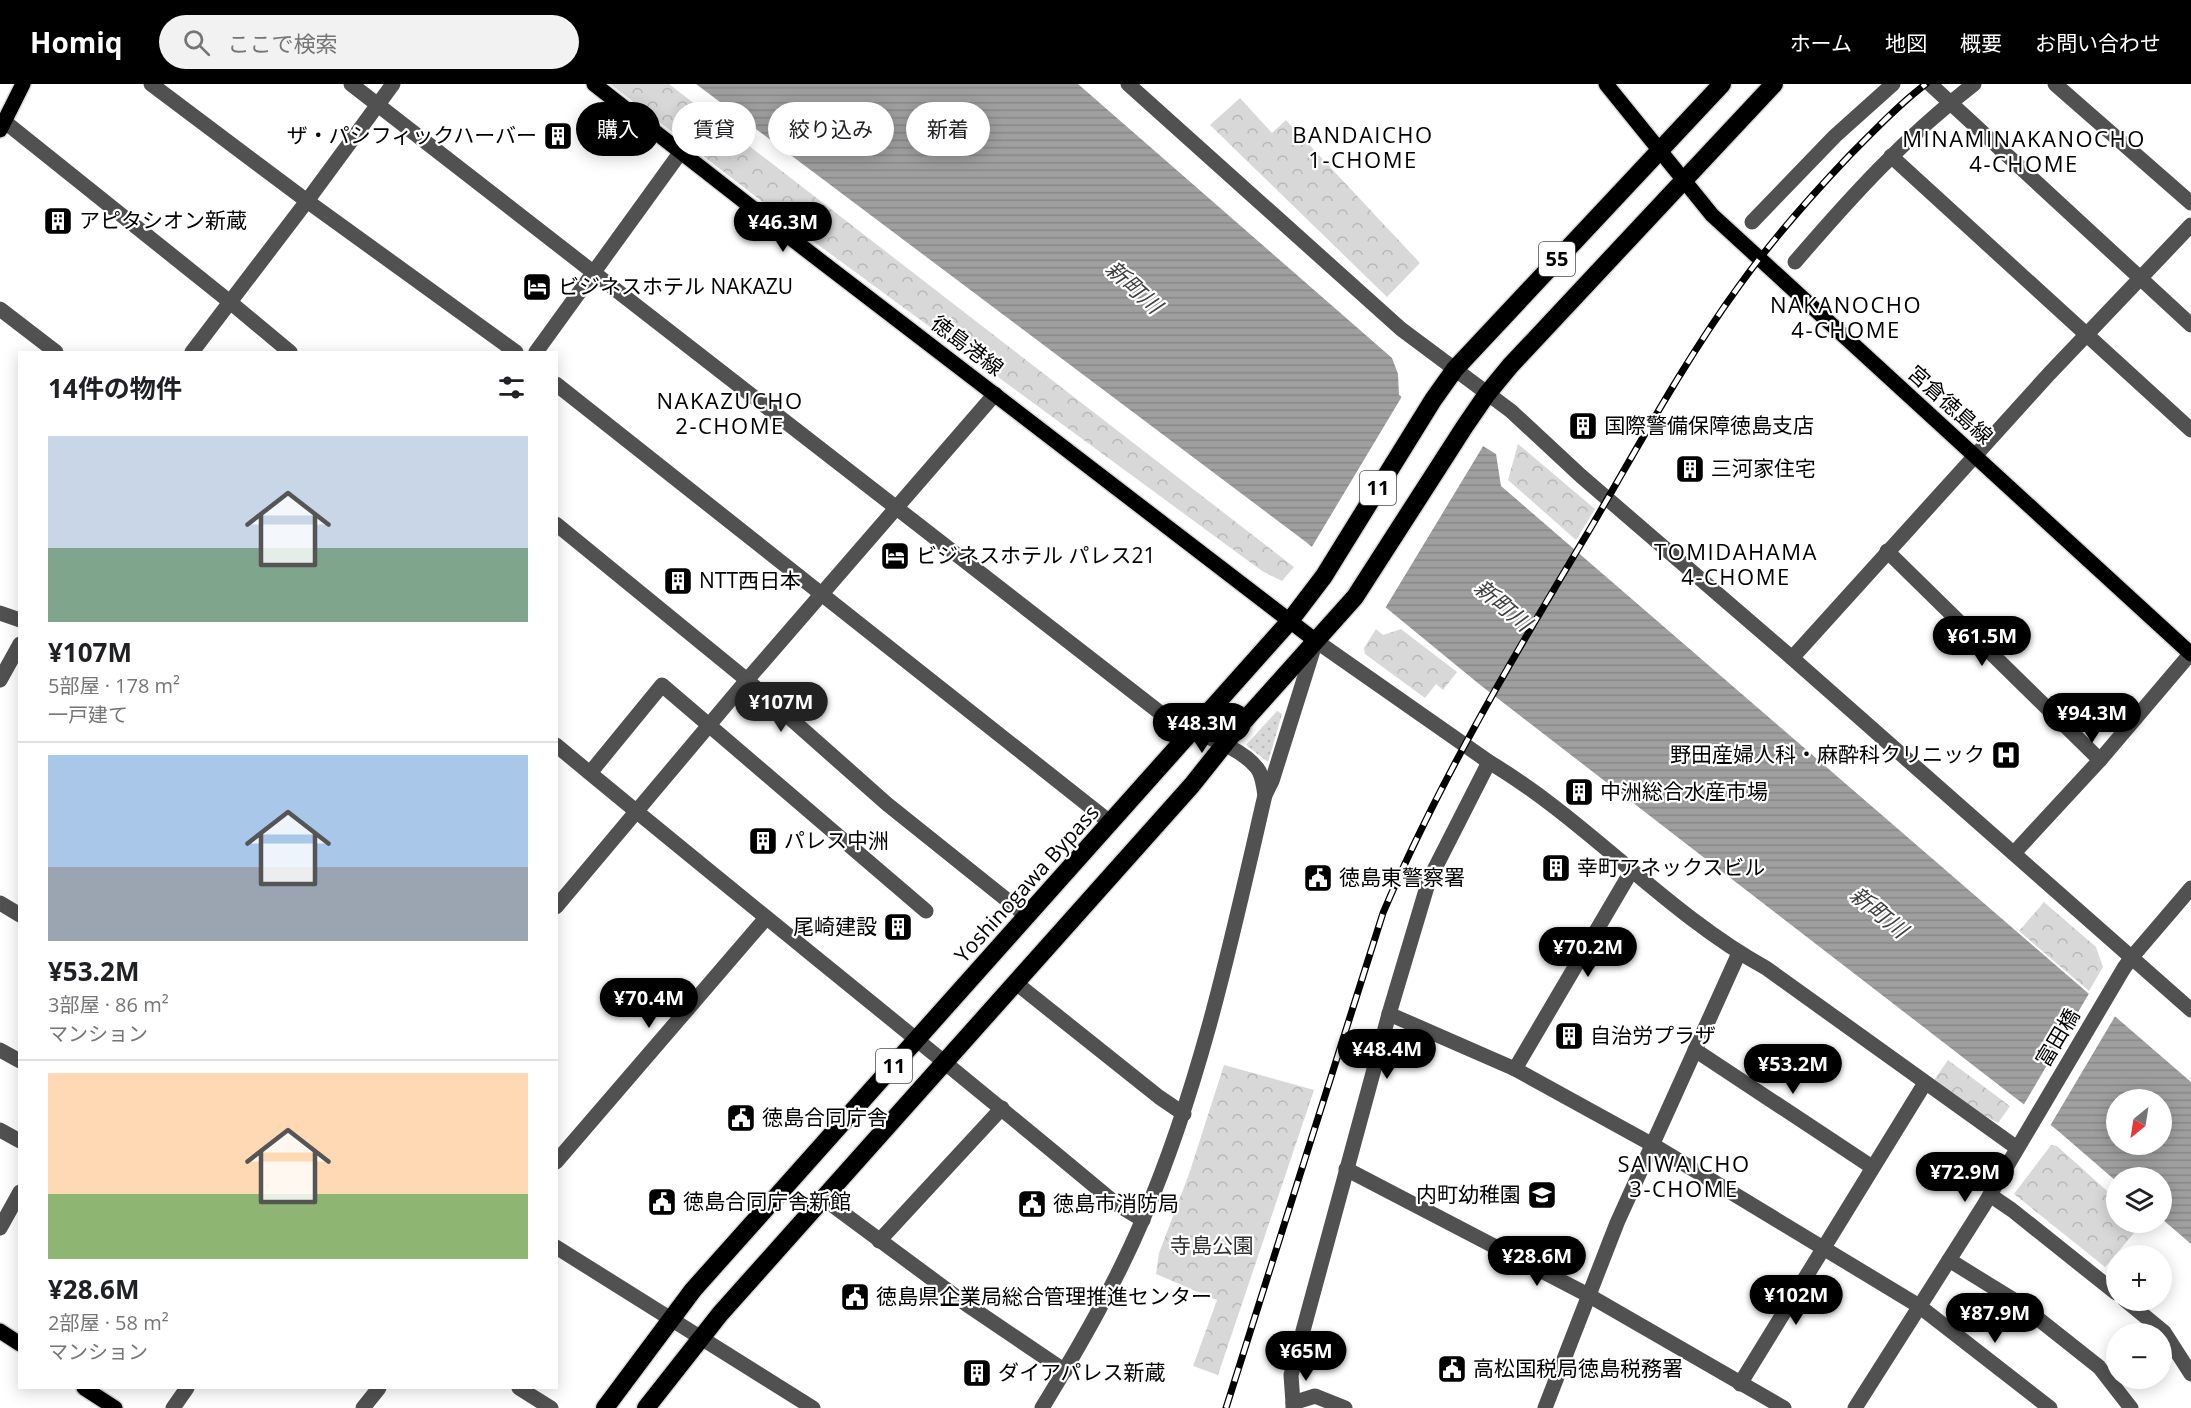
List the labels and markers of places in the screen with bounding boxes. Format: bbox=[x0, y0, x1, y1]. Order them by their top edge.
building icon: ザ・パシフィックハーバー bbox=[542, 120, 574, 152]
place label: ザ・パシフィックハーバー bbox=[287, 121, 537, 149]
pin: ¥46.3M bbox=[734, 202, 832, 253]
building icon: アピタシオン新蔵 bbox=[42, 205, 74, 237]
place label: アピタシオン新蔵 bbox=[79, 206, 247, 234]
hotel icon: ビジネスホテル NAKAZU bbox=[521, 271, 553, 303]
place label: ビジネスホテル NAKAZU bbox=[558, 272, 793, 300]
building icon: 国際警備保障徳島支店 bbox=[1567, 410, 1599, 442]
place label: 国際警備保障徳島支店 bbox=[1604, 411, 1814, 439]
building icon: 三河家住宅 bbox=[1674, 453, 1706, 485]
place label: 三河家住宅 bbox=[1711, 454, 1816, 482]
hotel icon: ビジネスホテル パレス21 bbox=[879, 540, 911, 572]
place label: ビジネスホテル パレス21 bbox=[916, 541, 1155, 569]
building icon: NTT西日本 bbox=[662, 565, 694, 597]
place label: NTT西日本 bbox=[699, 566, 801, 594]
pin: ¥61.5M bbox=[1933, 616, 2031, 667]
pin: ¥107M bbox=[739, 682, 823, 733]
pin: ¥94.3M bbox=[2043, 693, 2141, 744]
pin: ¥48.3M bbox=[1153, 703, 1251, 754]
hospital icon: 野田産婦人科・麻酔科クリニック bbox=[1990, 739, 2022, 771]
place label: 野田産婦人科・麻酔科クリニック bbox=[1670, 740, 1985, 768]
building icon: 中洲総合水産市場 bbox=[1563, 776, 1595, 808]
place label: 中洲総合水産市場 bbox=[1600, 777, 1768, 805]
building icon: パレス中洲 bbox=[747, 825, 779, 857]
place label: パレス中洲 bbox=[784, 826, 889, 854]
building icon: 幸町アネックスビル bbox=[1540, 852, 1572, 884]
place label: 幸町アネックスビル bbox=[1577, 853, 1765, 881]
public building icon: 徳島東警察署 bbox=[1302, 862, 1334, 894]
place label: 徳島東警察署 bbox=[1339, 863, 1465, 891]
building icon: 尾崎建設 bbox=[882, 911, 914, 943]
place label: 尾崎建設 bbox=[793, 912, 877, 940]
pin: ¥70.2M bbox=[1539, 927, 1637, 978]
pin: ¥70.4M bbox=[600, 978, 698, 1029]
building icon: 自治労プラザ bbox=[1553, 1020, 1585, 1052]
place label: 自治労プラザ bbox=[1590, 1021, 1716, 1049]
pin: ¥48.4M bbox=[1338, 1029, 1436, 1080]
pin: ¥53.2M bbox=[1744, 1044, 1842, 1095]
public building icon: 徳島合同庁舎 bbox=[725, 1102, 757, 1134]
place label: 徳島合同庁舎 bbox=[762, 1103, 888, 1131]
pin: ¥72.9M bbox=[1916, 1152, 2014, 1203]
school or university icon: 内町幼稚園 bbox=[1526, 1179, 1558, 1211]
place label: 内町幼稚園 bbox=[1416, 1180, 1521, 1208]
public building icon: 徳島合同庁舎新館 bbox=[646, 1186, 678, 1218]
place label: 徳島合同庁舎新館 bbox=[683, 1187, 851, 1215]
public building icon: 徳島市消防局 bbox=[1016, 1188, 1048, 1220]
place label: 徳島市消防局 bbox=[1053, 1189, 1179, 1217]
pin: ¥28.6M bbox=[1488, 1236, 1586, 1287]
pin: ¥102M bbox=[1754, 1275, 1838, 1326]
public building icon: 徳島県企業局総合管理推進センター bbox=[839, 1281, 871, 1313]
place label: 徳島県企業局総合管理推進センター bbox=[876, 1282, 1212, 1310]
pin: ¥87.9M bbox=[1946, 1293, 2044, 1344]
pin: ¥65M bbox=[1270, 1331, 1342, 1382]
public building icon: 高松国税局徳島税務署 bbox=[1436, 1353, 1468, 1385]
place label: 高松国税局徳島税務署 bbox=[1473, 1354, 1683, 1382]
building icon: ダイアパレス新蔵 bbox=[961, 1357, 993, 1389]
place label: ダイアパレス新蔵 bbox=[998, 1358, 1166, 1386]

